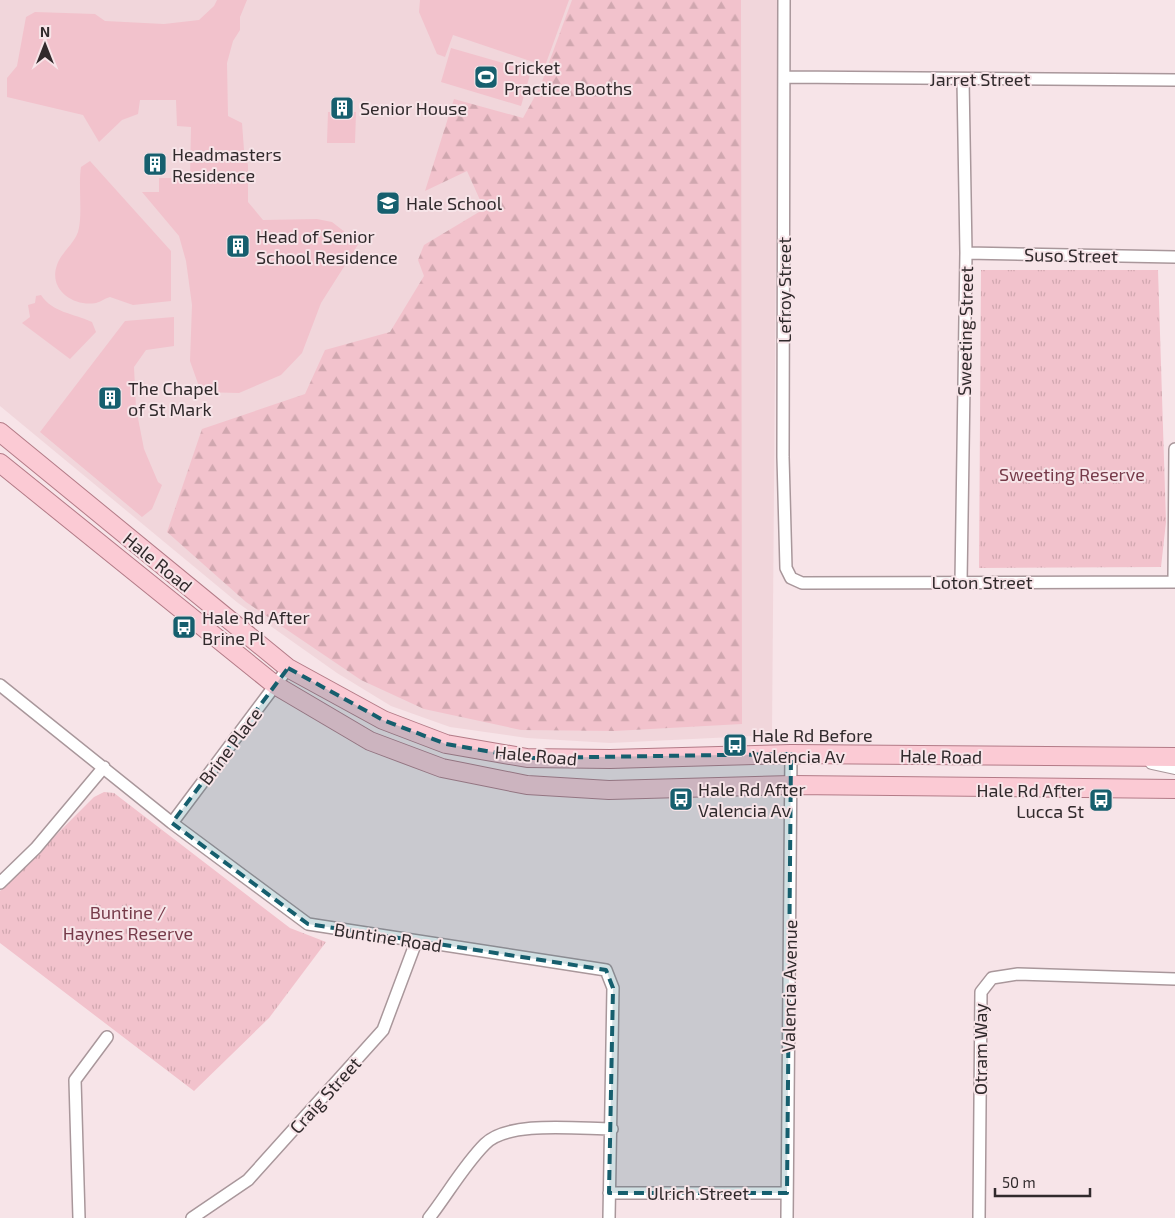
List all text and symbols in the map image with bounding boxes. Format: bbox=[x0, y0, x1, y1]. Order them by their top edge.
north arrow bbox=[20, 20, 70, 70]
text: N bbox=[40, 23, 50, 40]
place label: Cricket Practice Booths bbox=[504, 56, 632, 99]
sports icon: Cricket Practice Booths bbox=[473, 64, 499, 90]
street label: Jarret Street bbox=[930, 68, 1031, 90]
building icon: Senior House bbox=[329, 95, 355, 121]
place label: Senior House bbox=[360, 97, 467, 119]
place label: Headmasters Residence bbox=[172, 143, 282, 186]
building icon: Headmasters Residence bbox=[142, 151, 168, 177]
school or university icon: Hale School bbox=[375, 190, 401, 216]
place label: Hale School bbox=[406, 192, 503, 214]
place label: Head of Senior School Residence bbox=[256, 225, 398, 268]
building icon: Head of Senior School Residence bbox=[225, 233, 251, 259]
street label: Lefroy Street bbox=[773, 237, 795, 343]
street label: Suso Street bbox=[1024, 243, 1118, 267]
street label: Sweeting Street bbox=[953, 266, 977, 396]
place label: The Chapel of St Mark bbox=[128, 377, 219, 420]
building icon: The Chapel of St Mark bbox=[97, 385, 123, 411]
park label: Sweeting Reserve bbox=[999, 463, 1145, 485]
street label: Hale Road bbox=[119, 528, 197, 596]
street label: Loton Street bbox=[932, 571, 1033, 593]
place label: Hale Rd After Brine Pl bbox=[202, 606, 310, 649]
bus stop icon: Hale Rd After Brine Pl bbox=[171, 614, 197, 640]
street label: Brine Place bbox=[194, 703, 266, 789]
place label: Hale Rd Before Valencia Av bbox=[752, 724, 873, 767]
bus stop icon: Hale Rd Before Valencia Av bbox=[722, 732, 748, 758]
street label: Hale Road bbox=[494, 740, 578, 770]
street label: Hale Road bbox=[900, 744, 982, 768]
place label: Hale Rd After Valencia Av bbox=[698, 778, 806, 821]
place label: Hale Rd After Lucca St bbox=[976, 779, 1084, 822]
bus stop icon: Hale Rd After Valencia Av bbox=[668, 786, 694, 812]
bus stop icon: Hale Rd After Lucca St bbox=[1088, 787, 1114, 813]
park label: Buntine / Haynes Reserve bbox=[63, 901, 193, 944]
street label: Buntine Road bbox=[333, 918, 443, 956]
street label: Valencia Avenue bbox=[777, 919, 801, 1053]
street label: Otram Way bbox=[969, 1003, 991, 1095]
street label: Craig Street bbox=[285, 1052, 365, 1138]
scale bar bbox=[995, 1166, 1090, 1198]
text: 50 m bbox=[1002, 1173, 1036, 1191]
street label: Ulrich Street bbox=[647, 1182, 749, 1204]

